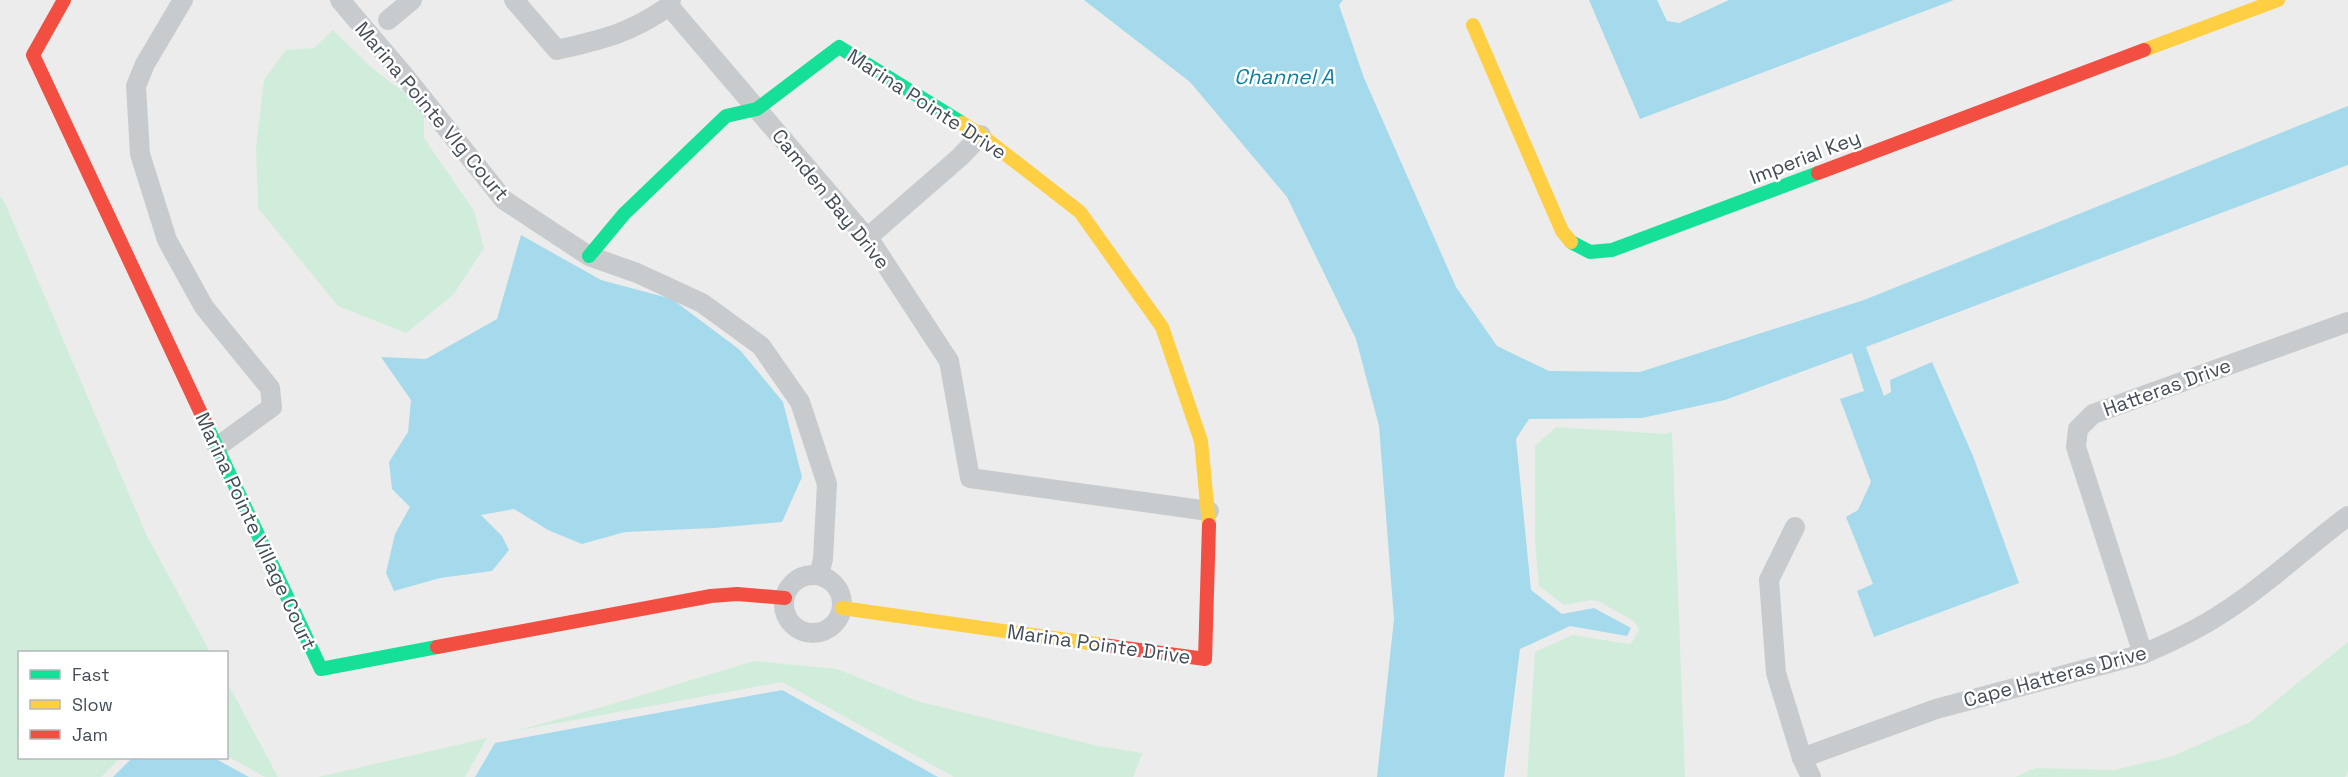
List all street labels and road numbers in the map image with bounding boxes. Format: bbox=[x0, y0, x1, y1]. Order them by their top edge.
street label: Marina Pointe Vlg Court bbox=[349, 16, 515, 206]
street label: Marina Pointe Drive bbox=[842, 43, 1012, 165]
street label: Camden Bay Drive bbox=[766, 123, 896, 275]
street label: Imperial Key bbox=[1746, 124, 1864, 190]
street label: Hatteras Drive bbox=[2099, 352, 2235, 422]
street label: Marina Pointe Village Court bbox=[190, 408, 322, 654]
street label: Marina Pointe Drive bbox=[1006, 618, 1192, 670]
street label: Cape Hatteras Drive bbox=[1961, 639, 2149, 713]

